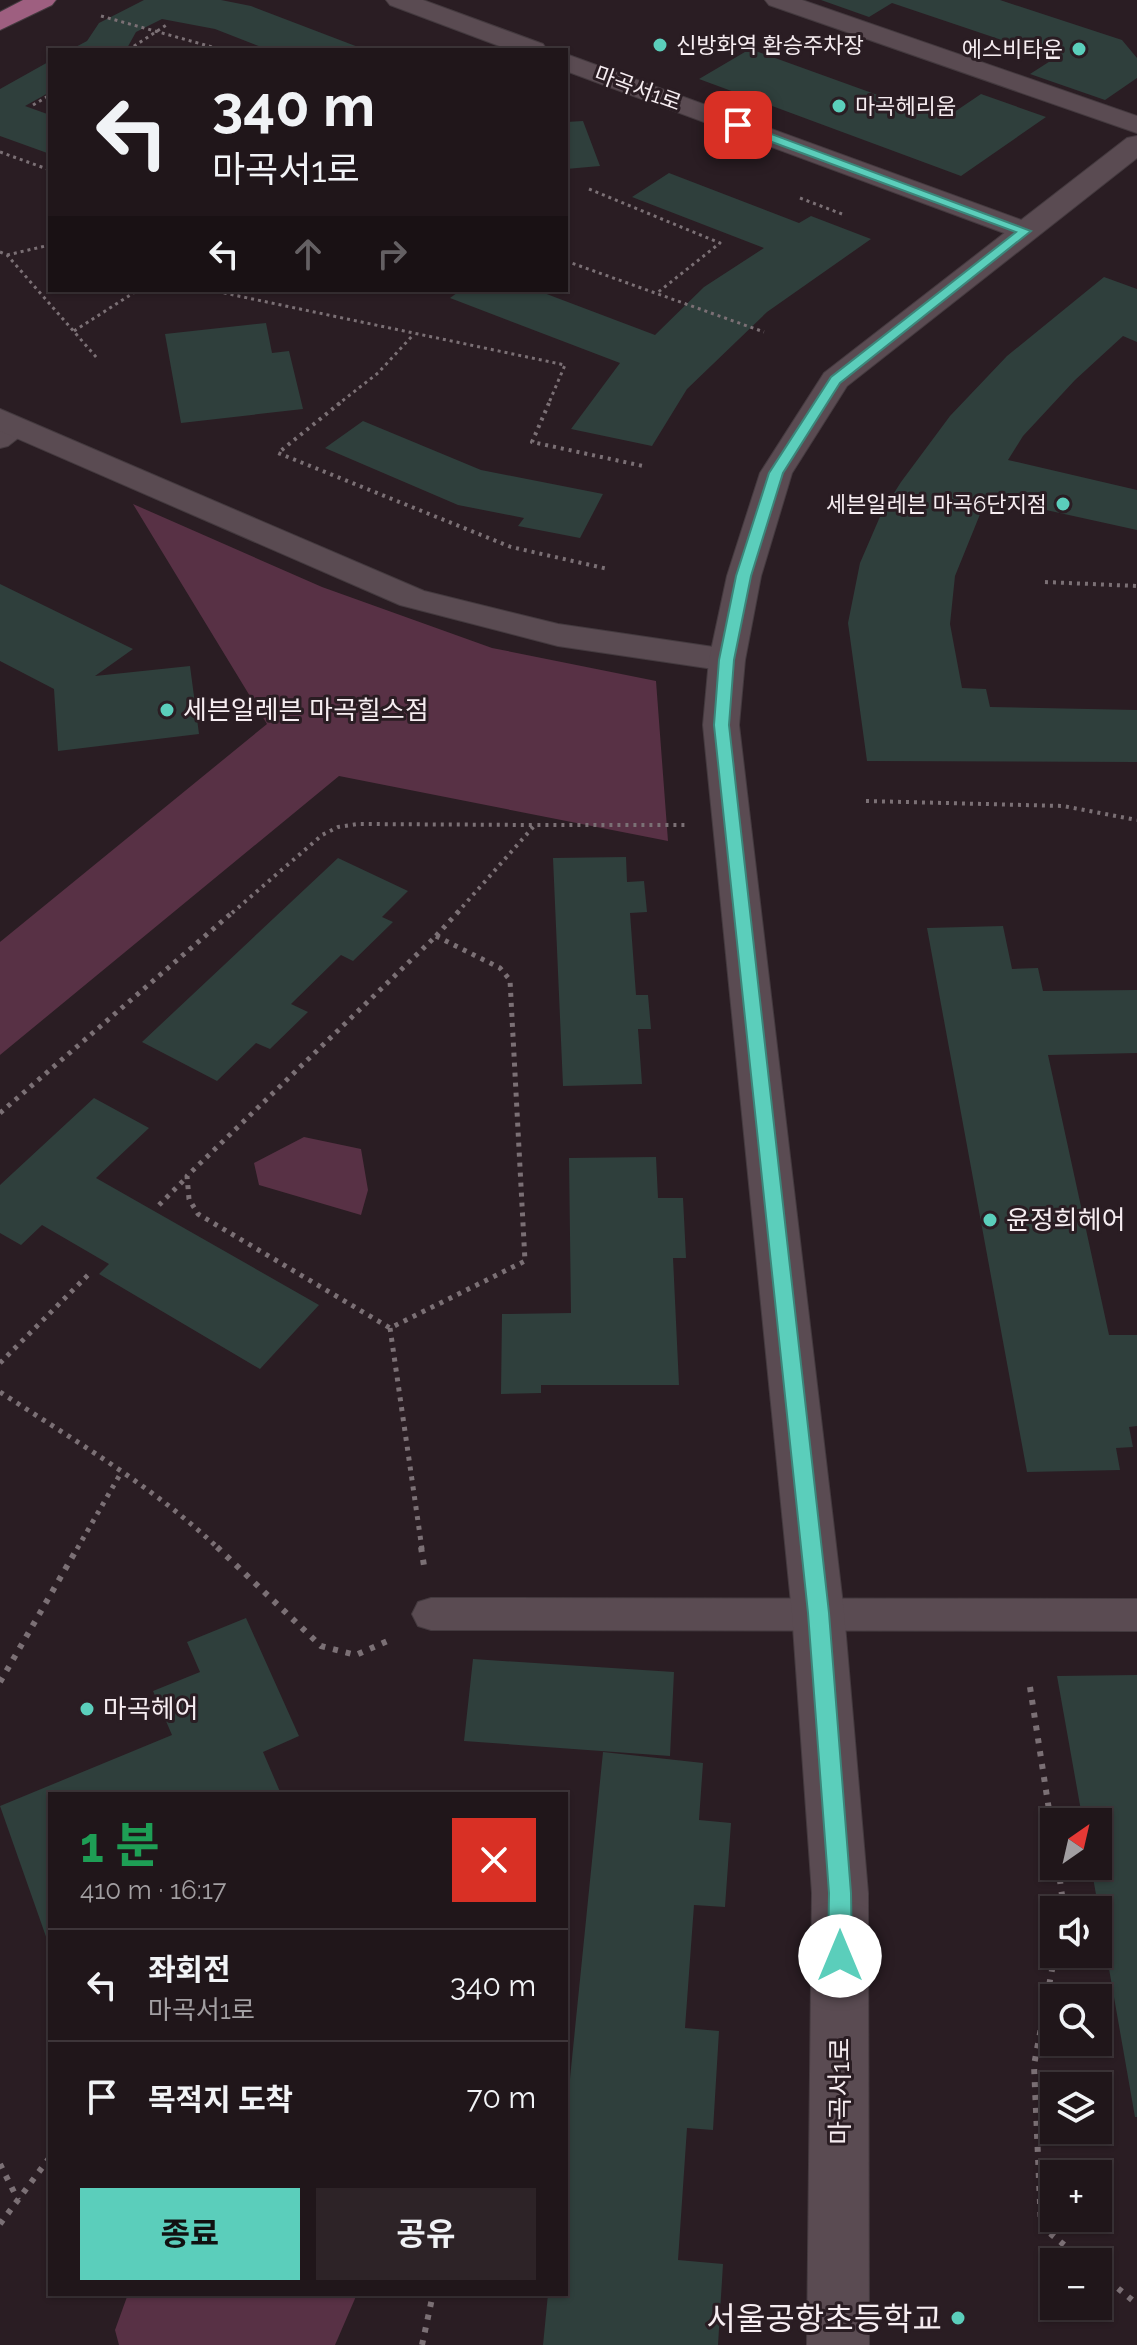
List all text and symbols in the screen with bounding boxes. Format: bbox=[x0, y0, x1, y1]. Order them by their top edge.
place label: 신방화역 환승주차장 bbox=[676, 32, 864, 58]
marker: 신방화역 환승주차장 bbox=[651, 36, 669, 54]
place label: 에스비타운 bbox=[962, 36, 1063, 62]
marker: 에스비타운 bbox=[1070, 40, 1088, 58]
street label: 마곡서1로 bbox=[591, 60, 685, 116]
text: 340 m bbox=[212, 73, 375, 139]
icon: left bbox=[80, 80, 184, 184]
pin bbox=[704, 91, 772, 159]
place label: 마곡헤리움 bbox=[855, 93, 956, 119]
marker: 마곡헤리움 bbox=[830, 97, 848, 115]
icon: arrive bbox=[716, 103, 760, 147]
text: 마곡서1로 bbox=[212, 148, 360, 190]
icon: left bbox=[202, 232, 246, 276]
icon: ahead bbox=[286, 232, 330, 276]
icon: right bbox=[370, 232, 414, 276]
place label: 세븐일레븐 마곡6단지점 bbox=[826, 491, 1047, 517]
marker: 세븐일레븐 마곡6단지점 bbox=[1054, 495, 1072, 513]
place label: 세븐일레븐 마곡힐스점 bbox=[183, 695, 429, 725]
marker: 세븐일레븐 마곡힐스점 bbox=[158, 701, 176, 719]
place label: 윤정희헤어 bbox=[1006, 1205, 1126, 1235]
marker: 윤정희헤어 bbox=[981, 1211, 999, 1229]
place label: 마곡헤어 bbox=[103, 1694, 199, 1724]
marker: 마곡헤어 bbox=[78, 1700, 96, 1718]
north arrow bbox=[1040, 1808, 1112, 1880]
map controls bbox=[1040, 1808, 1112, 2320]
text: 1 분 bbox=[80, 1817, 159, 1873]
button: close bbox=[452, 1818, 536, 1902]
text: 410 m · 16:17 bbox=[80, 1875, 227, 1905]
button: sound bbox=[1040, 1896, 1112, 1968]
position arrow bbox=[798, 1914, 882, 1998]
text: 좌회전 bbox=[148, 1952, 231, 1987]
icon: left bbox=[80, 1963, 124, 2007]
text: 340 m bbox=[450, 1968, 536, 2003]
button: search bbox=[1040, 1984, 1112, 2056]
text: 마곡서1로 bbox=[148, 1995, 255, 2025]
street label: 마곡서1로 bbox=[825, 2038, 855, 2144]
button: layers bbox=[1040, 2072, 1112, 2144]
icon: arrive bbox=[80, 2075, 124, 2119]
text: 70 m bbox=[466, 2080, 536, 2115]
text: 목적지 도착 bbox=[148, 2082, 293, 2117]
button: + bbox=[1040, 2160, 1112, 2232]
button: 종료 bbox=[80, 2188, 300, 2280]
button: 공유 bbox=[316, 2188, 536, 2280]
button: − bbox=[1040, 2248, 1112, 2320]
place label: 서울공항초등학교 bbox=[706, 2300, 942, 2337]
marker: 서울공항초등학교 bbox=[949, 2309, 967, 2327]

